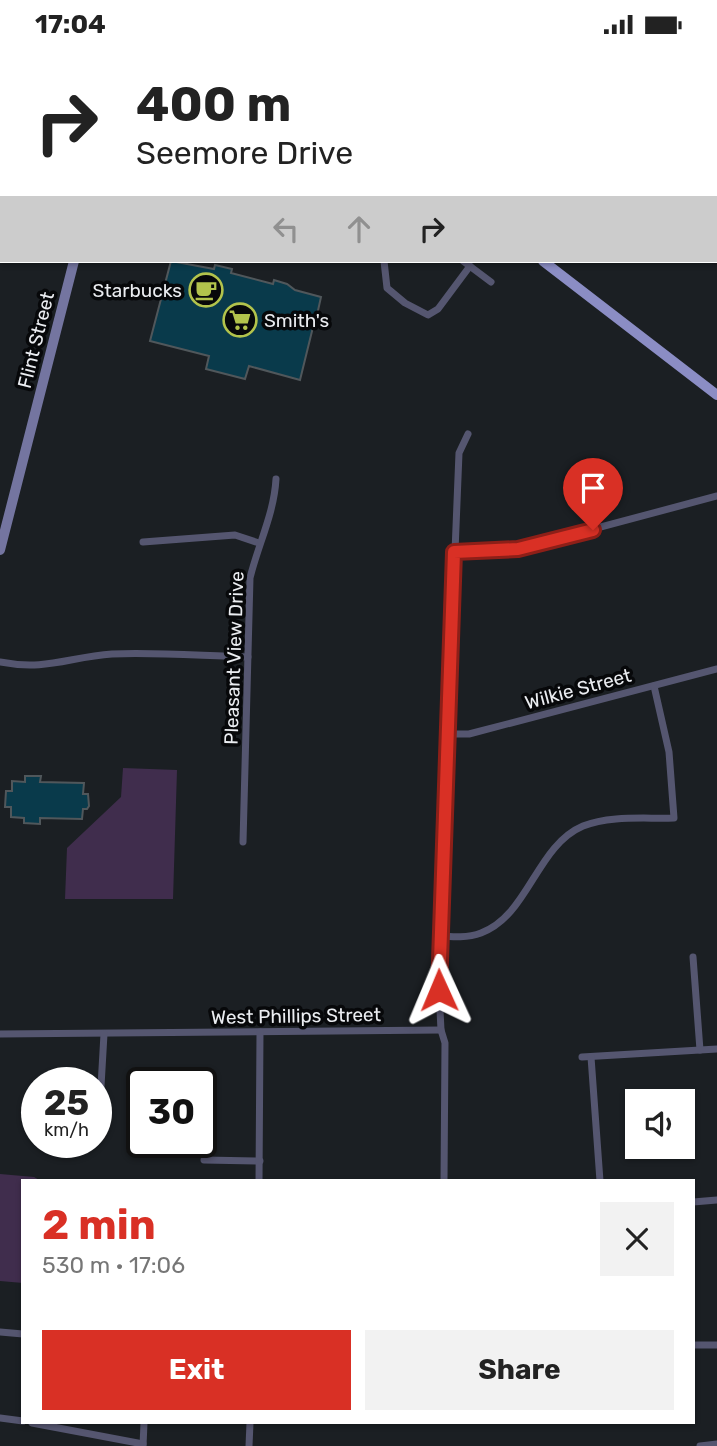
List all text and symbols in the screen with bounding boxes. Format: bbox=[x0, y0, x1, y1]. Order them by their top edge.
text: 17:04 bbox=[35, 9, 106, 40]
text: 400 m bbox=[136, 75, 291, 133]
icon: right bbox=[21, 77, 112, 168]
text: Seemore Drive bbox=[136, 134, 353, 172]
icon: left bbox=[267, 210, 305, 248]
icon: ahead bbox=[340, 210, 378, 248]
icon: right bbox=[413, 210, 451, 248]
cafe icon: Starbucks bbox=[187, 271, 225, 309]
place label: Starbucks bbox=[93, 279, 182, 302]
street label: Flint Street bbox=[13, 289, 59, 391]
supermarket icon: Smith's bbox=[221, 301, 259, 339]
place label: Smith's bbox=[264, 309, 329, 332]
pin bbox=[563, 458, 623, 530]
icon: arrive bbox=[574, 469, 612, 507]
street label: Pleasant View Drive bbox=[219, 571, 249, 745]
street label: Wilkie Street bbox=[522, 664, 634, 714]
position arrow bbox=[402, 953, 476, 1027]
street label: West Phillips Street bbox=[211, 1003, 382, 1029]
speed limit sign: 30 bbox=[126, 1067, 217, 1158]
text: 25 bbox=[44, 1082, 89, 1124]
map controls bbox=[625, 1089, 695, 1159]
button: sound bbox=[625, 1089, 695, 1159]
text: km/h bbox=[44, 1119, 89, 1141]
text: 2 min bbox=[42, 1200, 156, 1250]
button: close bbox=[600, 1202, 674, 1276]
text: 530 m · 17:06 bbox=[42, 1251, 185, 1279]
button: Exit bbox=[42, 1330, 351, 1410]
button: Share bbox=[365, 1330, 674, 1410]

